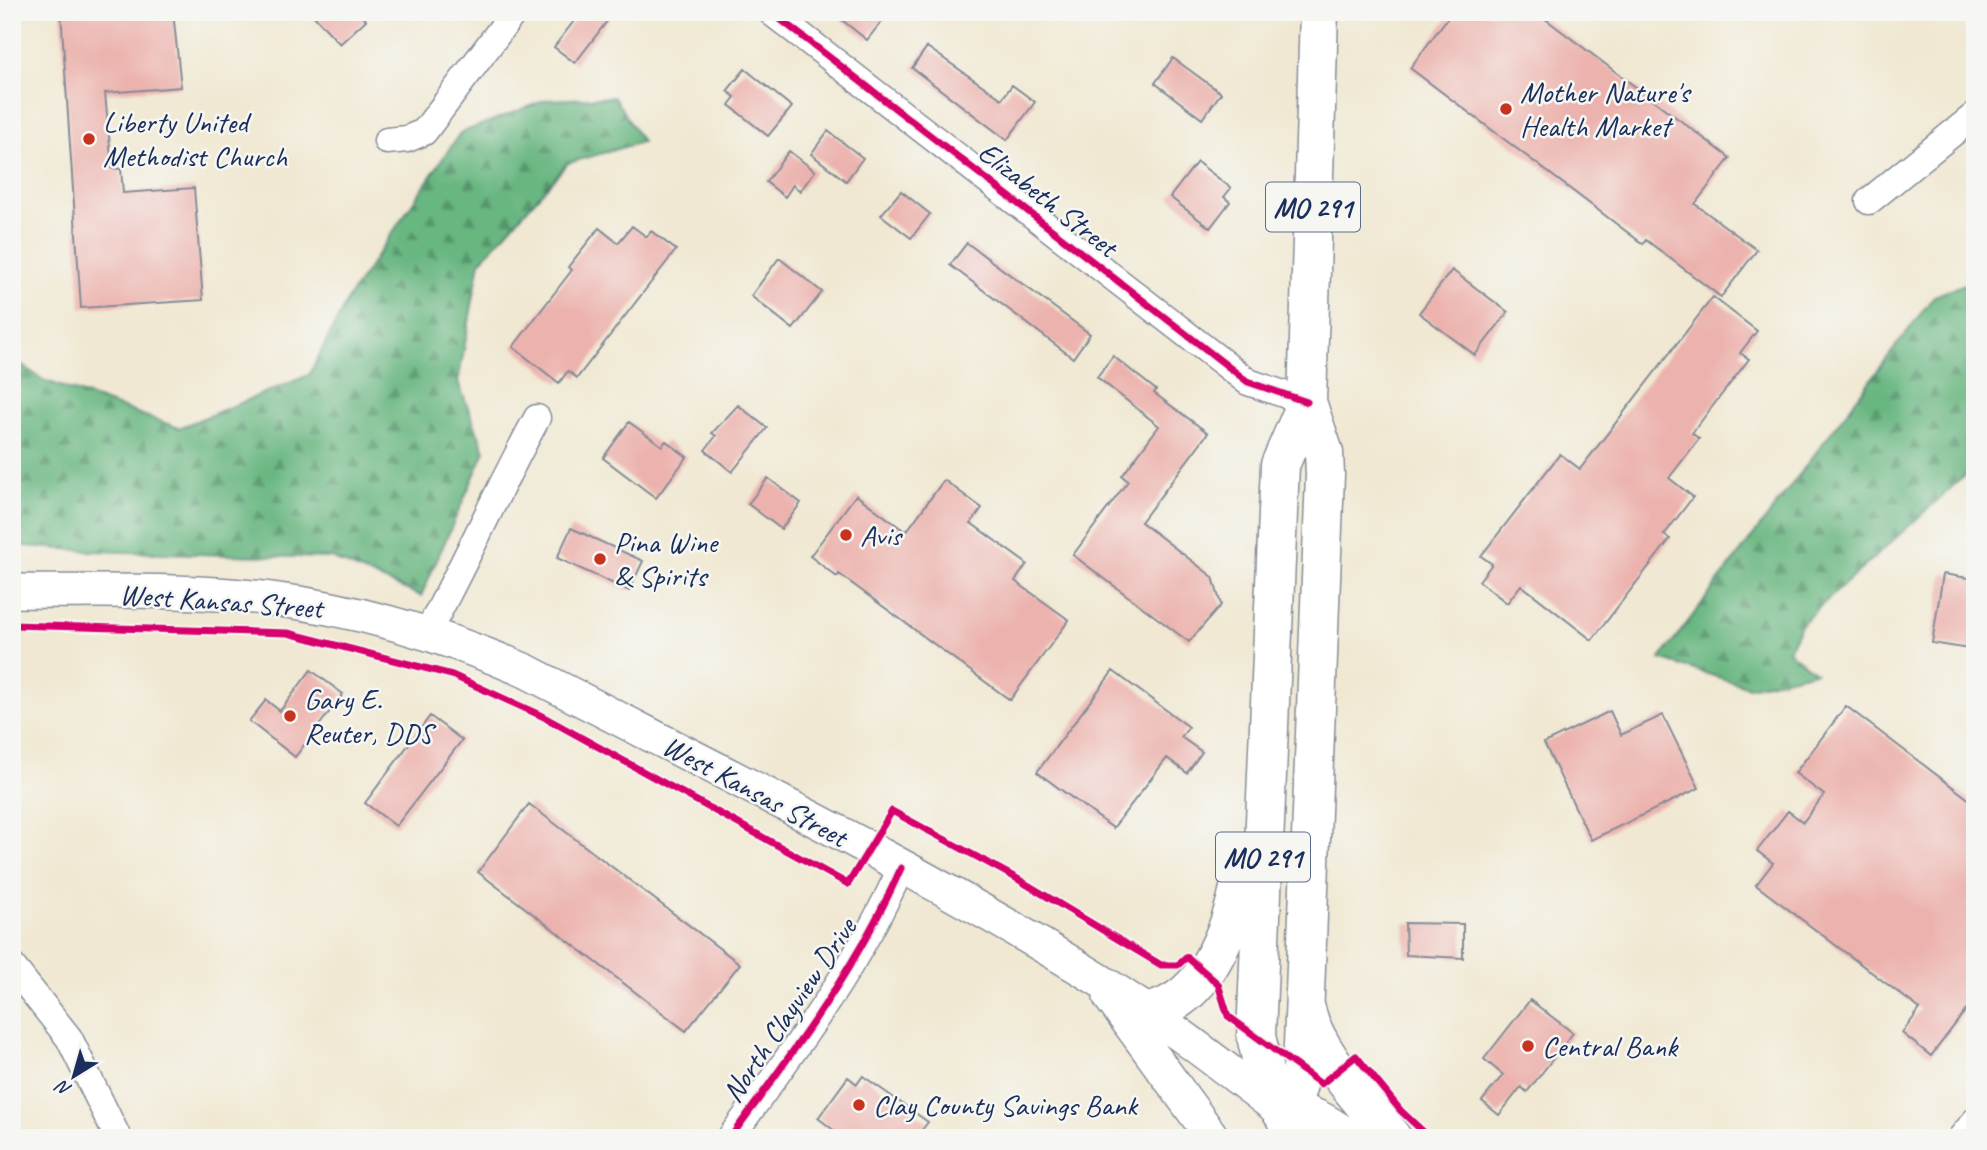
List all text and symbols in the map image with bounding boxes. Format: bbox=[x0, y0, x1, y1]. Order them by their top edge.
place label: Mother Nature's Health Market bbox=[1520, 73, 1692, 145]
marker: Mother Nature's Health Market bbox=[1498, 101, 1514, 117]
place label: Liberty United Methodist Church bbox=[103, 103, 288, 175]
marker: Liberty United Methodist Church bbox=[81, 131, 97, 147]
street label: Elizabeth Street bbox=[971, 133, 1128, 267]
road number: MO 291 bbox=[1266, 182, 1360, 232]
place label: Avis bbox=[860, 516, 904, 554]
place label: Pina Wine & Spirits bbox=[614, 523, 719, 595]
marker: Avis bbox=[838, 527, 854, 543]
marker: Pina Wine & Spirits bbox=[592, 551, 608, 567]
street label: West Kansas Street bbox=[118, 575, 327, 627]
place label: Gary E. Reuter, DDS bbox=[304, 680, 437, 752]
marker: Gary E. Reuter, DDS bbox=[282, 708, 298, 724]
street label: West Kansas Street bbox=[656, 727, 856, 857]
road number: MO 291 bbox=[1216, 832, 1310, 882]
street label: North Clayview Drive bbox=[713, 909, 866, 1110]
place label: Central Bank bbox=[1542, 1027, 1679, 1065]
marker: Central Bank bbox=[1520, 1038, 1536, 1054]
north arrow bbox=[38, 1042, 108, 1112]
text: N bbox=[50, 1074, 76, 1102]
place label: Clay County Savings Bank bbox=[873, 1086, 1139, 1124]
marker: Clay County Savings Bank bbox=[851, 1097, 867, 1113]

